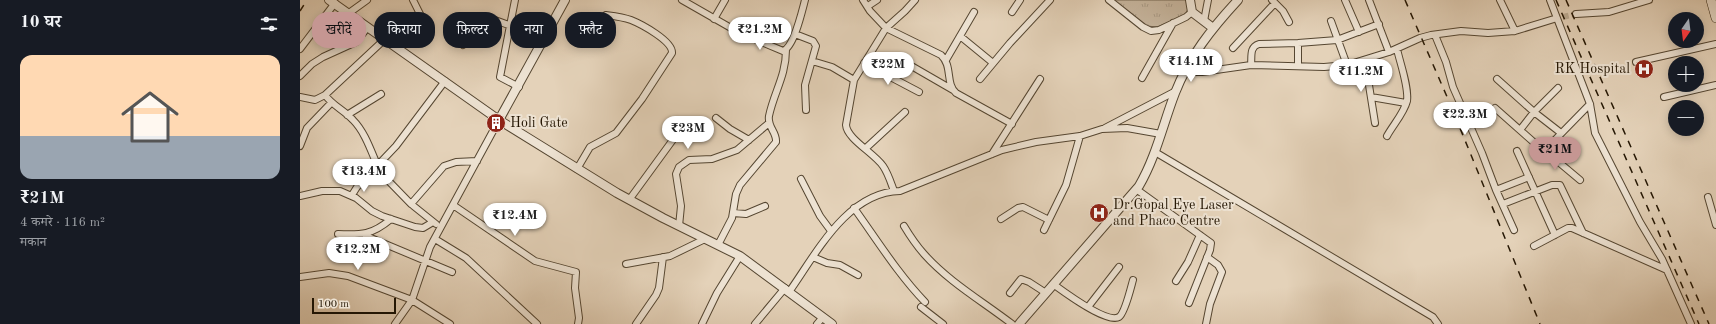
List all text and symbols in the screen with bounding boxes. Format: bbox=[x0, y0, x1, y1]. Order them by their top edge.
chip: खरीदें bbox=[312, 12, 366, 48]
chip: किराया bbox=[374, 12, 435, 48]
chip: फ़िल्टर bbox=[443, 12, 502, 48]
chip: नया bbox=[510, 12, 557, 48]
chip: फ़्लैट bbox=[565, 12, 616, 48]
north arrow bbox=[1668, 12, 1704, 48]
map controls bbox=[1668, 12, 1704, 136]
icon: filters bbox=[258, 13, 280, 35]
text: 10 घर bbox=[20, 14, 61, 31]
pin: ₹21.2M bbox=[727, 17, 793, 51]
text: ₹21.2M bbox=[737, 23, 783, 36]
pin: ₹14.1M bbox=[1158, 49, 1224, 83]
pin: ₹22M bbox=[864, 52, 912, 86]
text: ₹14.1M bbox=[1168, 55, 1214, 68]
button: + bbox=[1668, 56, 1704, 92]
text: ₹22M bbox=[871, 58, 905, 71]
hospital icon: RK Hospital bbox=[1633, 58, 1655, 80]
pin: ₹11.2M bbox=[1328, 59, 1394, 93]
place label: RK Hospital bbox=[1555, 62, 1630, 76]
text: ₹11.2M bbox=[1338, 65, 1384, 78]
icon: home bbox=[114, 81, 186, 153]
button: − bbox=[1668, 100, 1704, 136]
pin: ₹22.3M bbox=[1432, 102, 1498, 136]
text: ₹22.3M bbox=[1442, 108, 1488, 121]
building icon: Holi Gate bbox=[485, 112, 507, 134]
place label: Holi Gate bbox=[510, 116, 568, 130]
pin: ₹23M bbox=[664, 116, 712, 150]
text: ₹23M bbox=[671, 122, 705, 135]
pin: ₹21M bbox=[1531, 137, 1579, 171]
text: ₹21M bbox=[1538, 143, 1572, 156]
pin: ₹13.4M bbox=[331, 159, 397, 193]
text: ₹13.4M bbox=[341, 165, 387, 178]
text: ₹21M bbox=[20, 190, 64, 207]
place label: Dr.Gopal Eye Laser and Phaco Centre bbox=[1113, 198, 1234, 228]
hospital icon: Dr.Gopal Eye Laser and Phaco Centre bbox=[1088, 202, 1110, 224]
pin: ₹12.4M bbox=[482, 203, 548, 237]
text: ₹12.4M bbox=[492, 209, 538, 222]
text: 4 कमरे · 116 m² bbox=[20, 216, 105, 229]
text: मकान bbox=[20, 236, 46, 249]
pin: ₹12.2M bbox=[325, 237, 391, 271]
text: ₹12.2M bbox=[335, 243, 381, 256]
scale bar bbox=[312, 296, 396, 315]
text: 100 m bbox=[318, 299, 349, 310]

